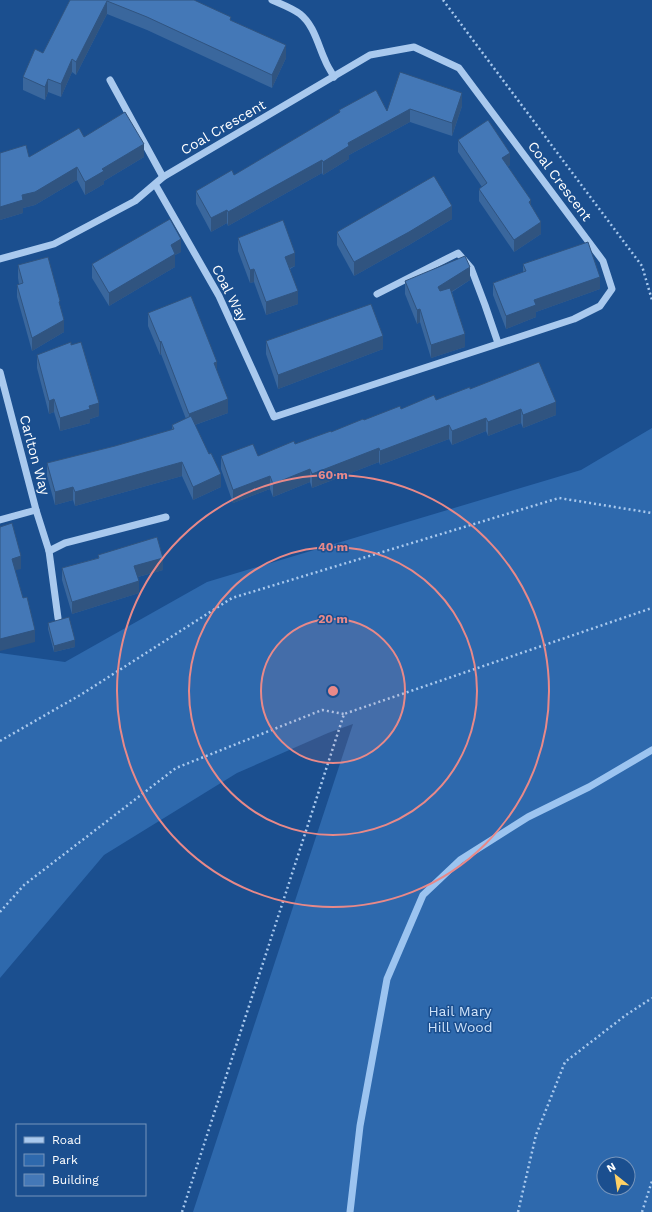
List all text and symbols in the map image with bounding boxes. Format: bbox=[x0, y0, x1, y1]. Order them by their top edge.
street label: Coal Crescent bbox=[178, 96, 268, 158]
street label: Coal Crescent bbox=[525, 138, 595, 224]
street label: Coal Way bbox=[209, 262, 252, 325]
street label: Carlton Way bbox=[17, 413, 54, 498]
text: 60 m bbox=[318, 468, 348, 482]
text: 40 m bbox=[318, 540, 348, 554]
text: 20 m bbox=[318, 612, 348, 626]
centre of rings bbox=[326, 684, 340, 698]
park label: Hail Mary Hill Wood bbox=[427, 1003, 493, 1035]
legend bbox=[16, 1124, 146, 1196]
text: Road bbox=[52, 1133, 81, 1147]
text: Park bbox=[52, 1153, 78, 1167]
north arrow bbox=[596, 1156, 636, 1196]
text: N bbox=[604, 1160, 618, 1175]
text: Building bbox=[52, 1173, 99, 1187]

